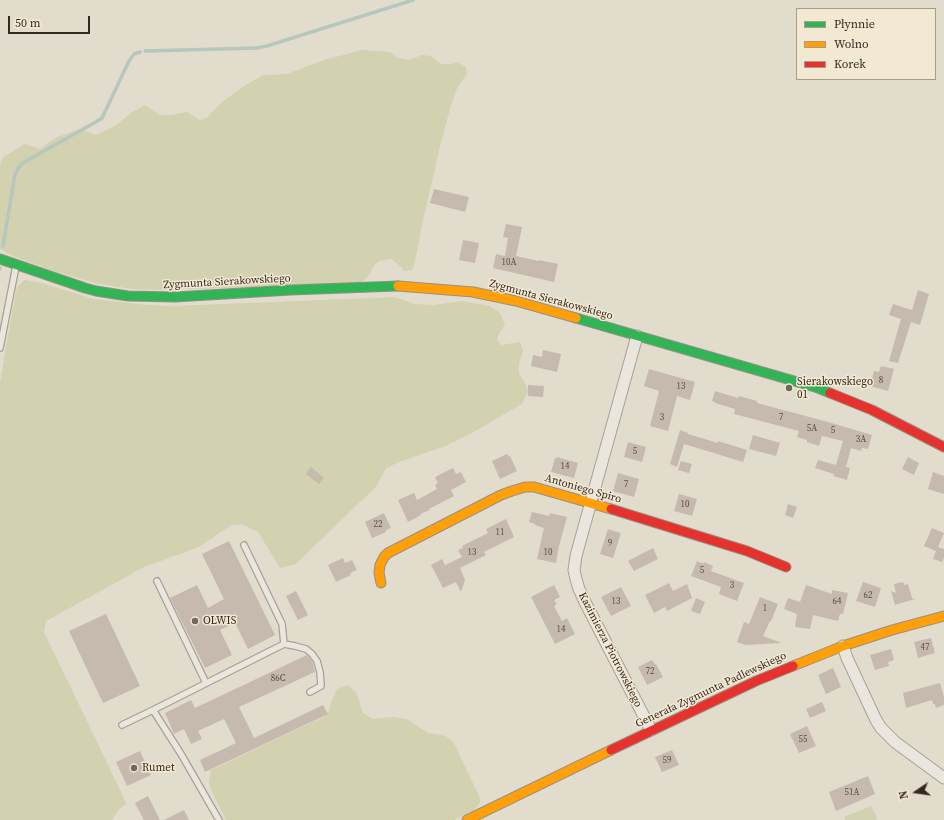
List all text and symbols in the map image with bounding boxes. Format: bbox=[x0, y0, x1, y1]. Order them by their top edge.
scale bar bbox=[10, 8, 92, 34]
legend bbox=[796, 8, 936, 80]
text: 50 m bbox=[15, 15, 41, 31]
text: Płynnie bbox=[834, 16, 875, 32]
text: Wolno bbox=[834, 36, 869, 52]
text: Korek bbox=[834, 56, 866, 72]
house number: 10A bbox=[502, 258, 516, 268]
street label: Zygmunta Sierakowskiego bbox=[163, 272, 291, 292]
street label: Zygmunta Sierakowskiego bbox=[488, 277, 614, 323]
place label: Sierakowskiego 01 bbox=[797, 375, 873, 401]
house number: 8 bbox=[879, 376, 883, 386]
house number: 13 bbox=[677, 382, 685, 392]
marker: Sierakowskiego 01 bbox=[784, 383, 794, 393]
house number: 3 bbox=[660, 413, 664, 423]
house number: 7 bbox=[779, 413, 783, 423]
house number: 5A bbox=[807, 424, 817, 434]
house number: 5 bbox=[831, 426, 835, 436]
house number: 3A bbox=[856, 435, 866, 445]
house number: 5 bbox=[633, 447, 637, 457]
house number: 14 bbox=[561, 462, 569, 472]
street label: Antoniego Spiro bbox=[543, 472, 623, 506]
house number: 7 bbox=[624, 480, 628, 490]
house number: 10 bbox=[681, 500, 689, 510]
house number: 22 bbox=[374, 520, 382, 530]
house number: 11 bbox=[496, 528, 504, 538]
house number: 9 bbox=[608, 539, 612, 549]
house number: 13 bbox=[468, 548, 476, 558]
house number: 10 bbox=[544, 548, 552, 558]
house number: 5 bbox=[700, 566, 704, 576]
house number: 3 bbox=[730, 581, 734, 591]
street label: Kazimierza Piotrowskiego bbox=[575, 590, 645, 710]
house number: 62 bbox=[864, 591, 872, 601]
house number: 13 bbox=[612, 597, 620, 607]
house number: 64 bbox=[833, 597, 841, 607]
house number: 1 bbox=[763, 604, 767, 614]
place label: OLWIS bbox=[203, 614, 236, 628]
marker: OLWIS bbox=[190, 616, 200, 626]
house number: 14 bbox=[557, 625, 565, 635]
house number: 47 bbox=[921, 643, 929, 653]
street label: Generała Zygmunta Padlewskiego bbox=[633, 649, 789, 731]
house number: 72 bbox=[646, 667, 654, 677]
house number: 86C bbox=[271, 674, 285, 684]
house number: 55 bbox=[799, 735, 807, 745]
house number: 59 bbox=[663, 756, 671, 766]
place label: Rumet bbox=[142, 761, 175, 775]
marker: Rumet bbox=[129, 763, 139, 773]
north arrow bbox=[896, 772, 936, 812]
house number: 51A bbox=[845, 788, 859, 798]
text: N bbox=[896, 789, 912, 800]

